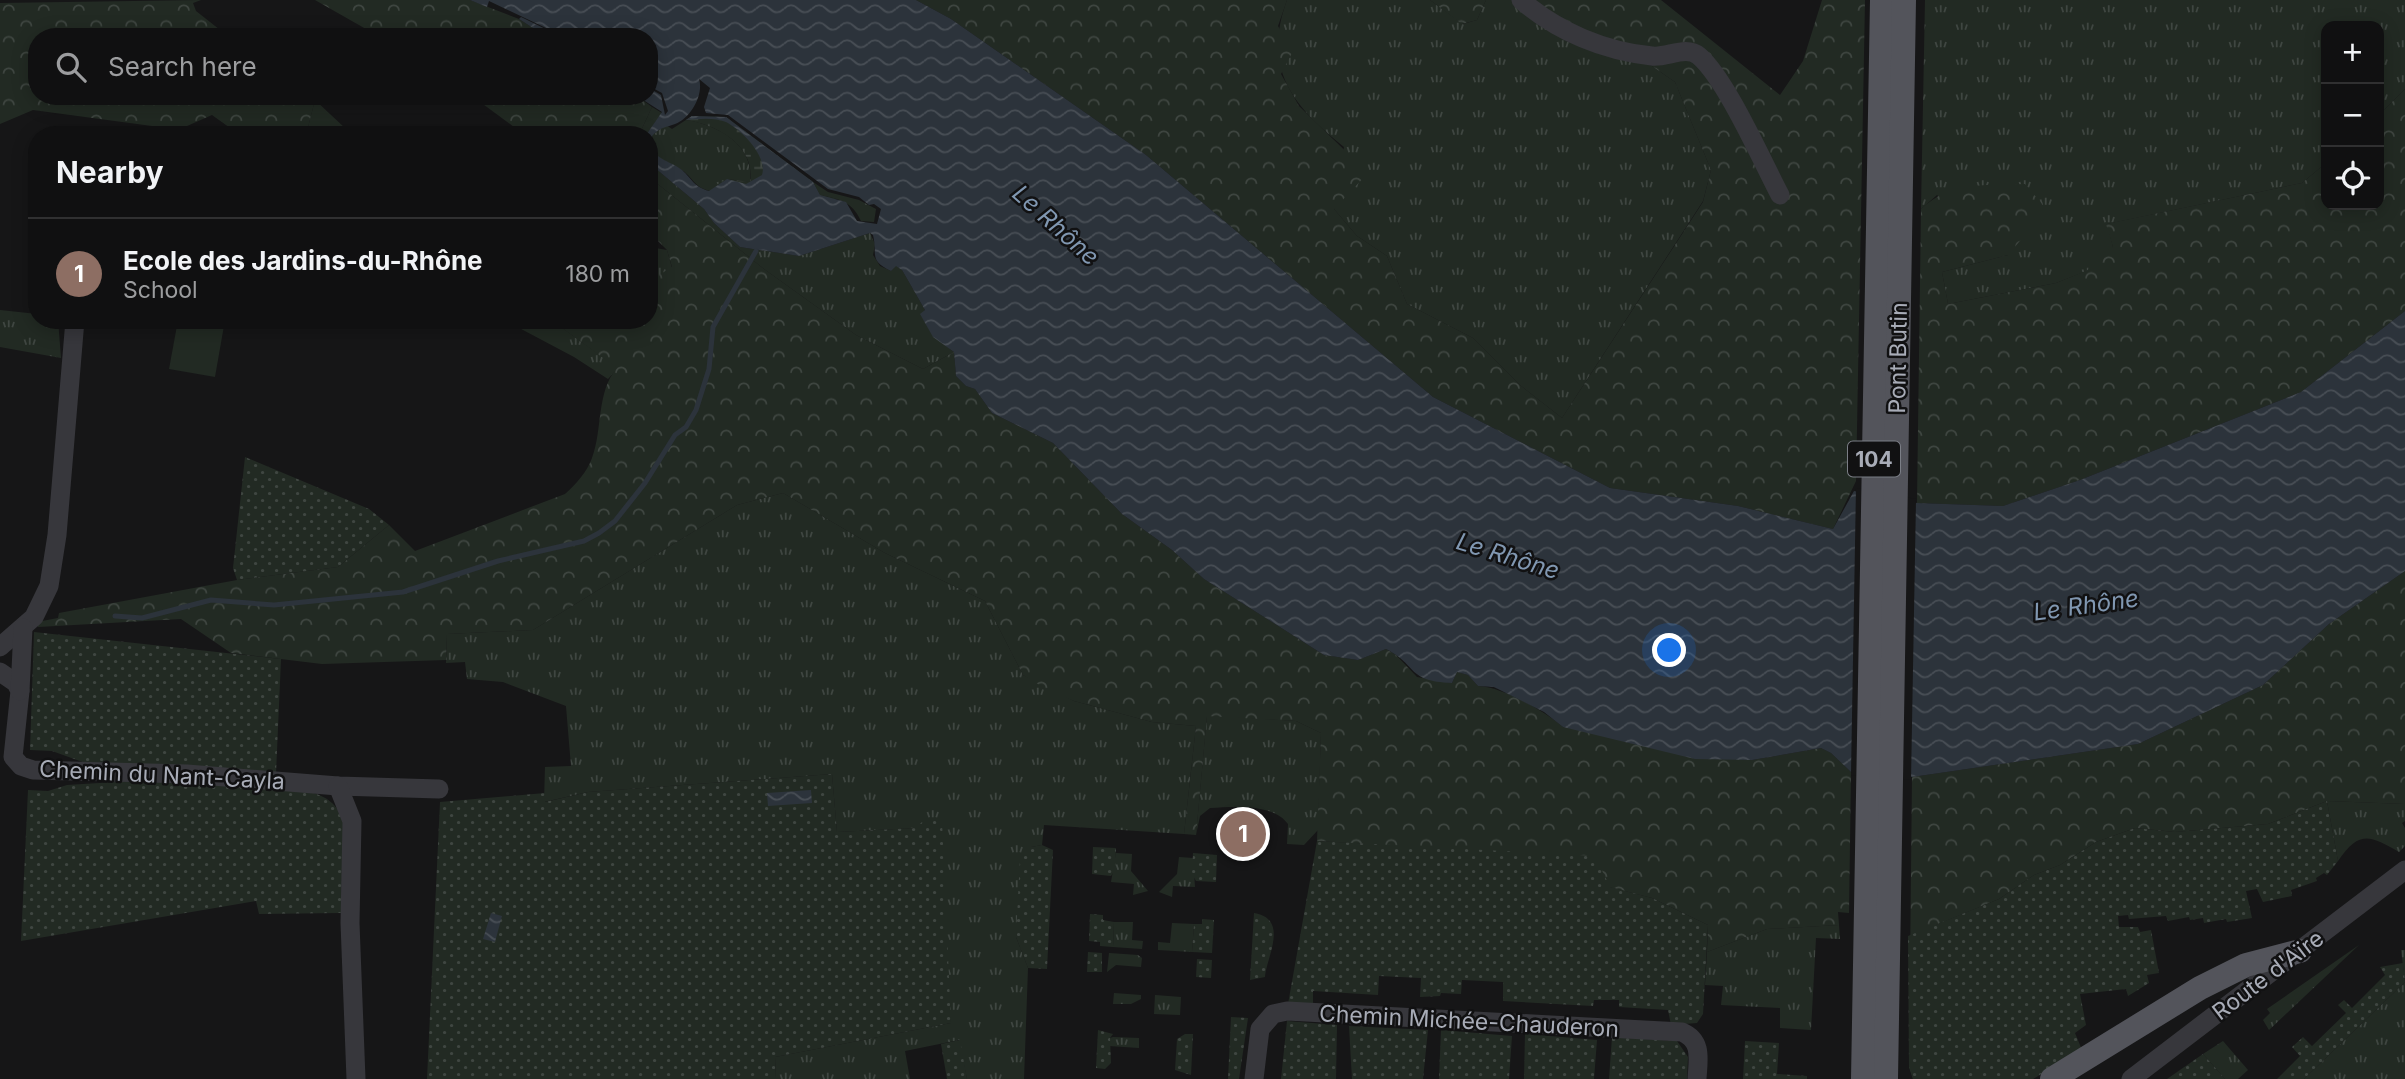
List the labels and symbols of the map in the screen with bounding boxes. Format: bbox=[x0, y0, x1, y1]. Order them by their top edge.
water label: Le Rhône bbox=[1007, 179, 1105, 271]
street label: Pont Butin bbox=[1883, 302, 1913, 414]
road number: 104 bbox=[1848, 442, 1900, 476]
water label: Le Rhône bbox=[1453, 527, 1563, 585]
water label: Le Rhône bbox=[2031, 583, 2141, 627]
your location bbox=[1652, 633, 1686, 667]
street label: Chemin du Nant-Cayla bbox=[38, 755, 286, 795]
pin: 1 bbox=[1220, 808, 1266, 860]
street label: Route d'Aïre bbox=[2207, 924, 2329, 1026]
street label: Chemin Michée-Chauderon bbox=[1318, 999, 1620, 1043]

